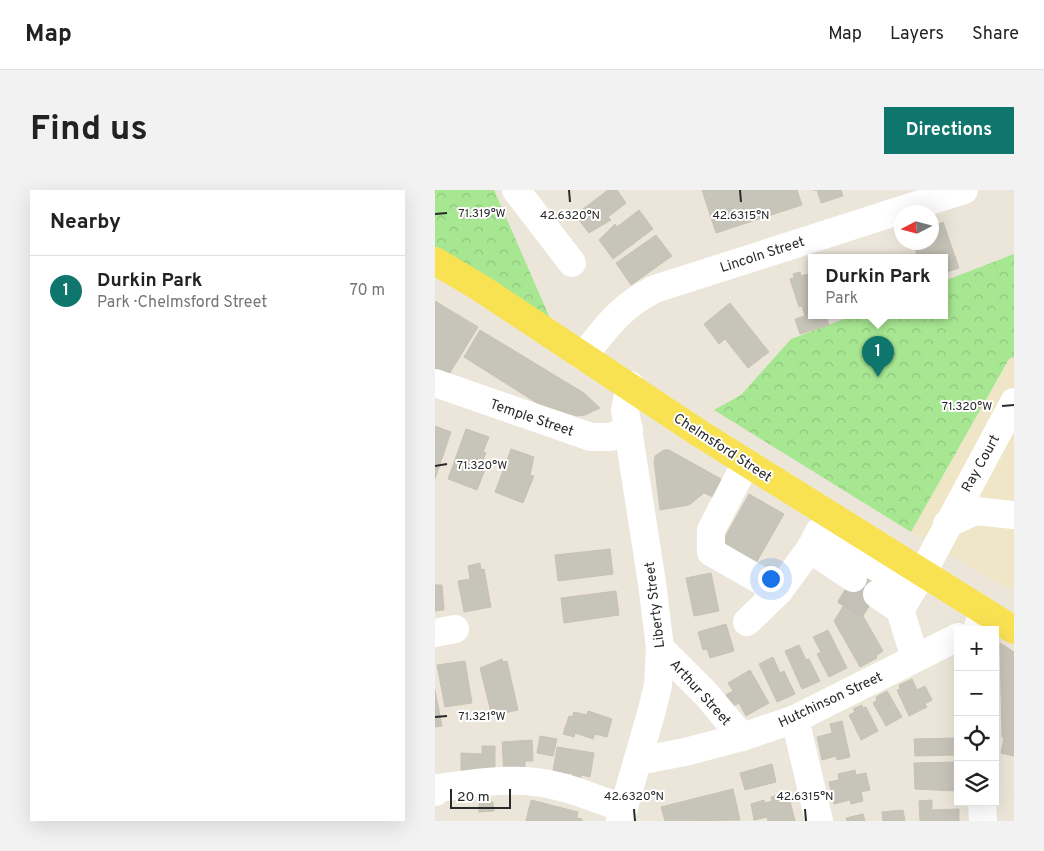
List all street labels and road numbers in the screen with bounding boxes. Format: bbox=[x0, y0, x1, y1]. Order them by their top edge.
street label: Lincoln Street bbox=[718, 234, 807, 277]
street label: Temple Street bbox=[487, 396, 576, 441]
street label: Chelmsford Street bbox=[670, 410, 774, 486]
street label: Ray Court bbox=[959, 432, 1004, 495]
street label: Liberty Street bbox=[642, 561, 669, 649]
street label: Arthur Street bbox=[666, 656, 734, 730]
street label: Hutchinson Street bbox=[776, 669, 885, 732]

